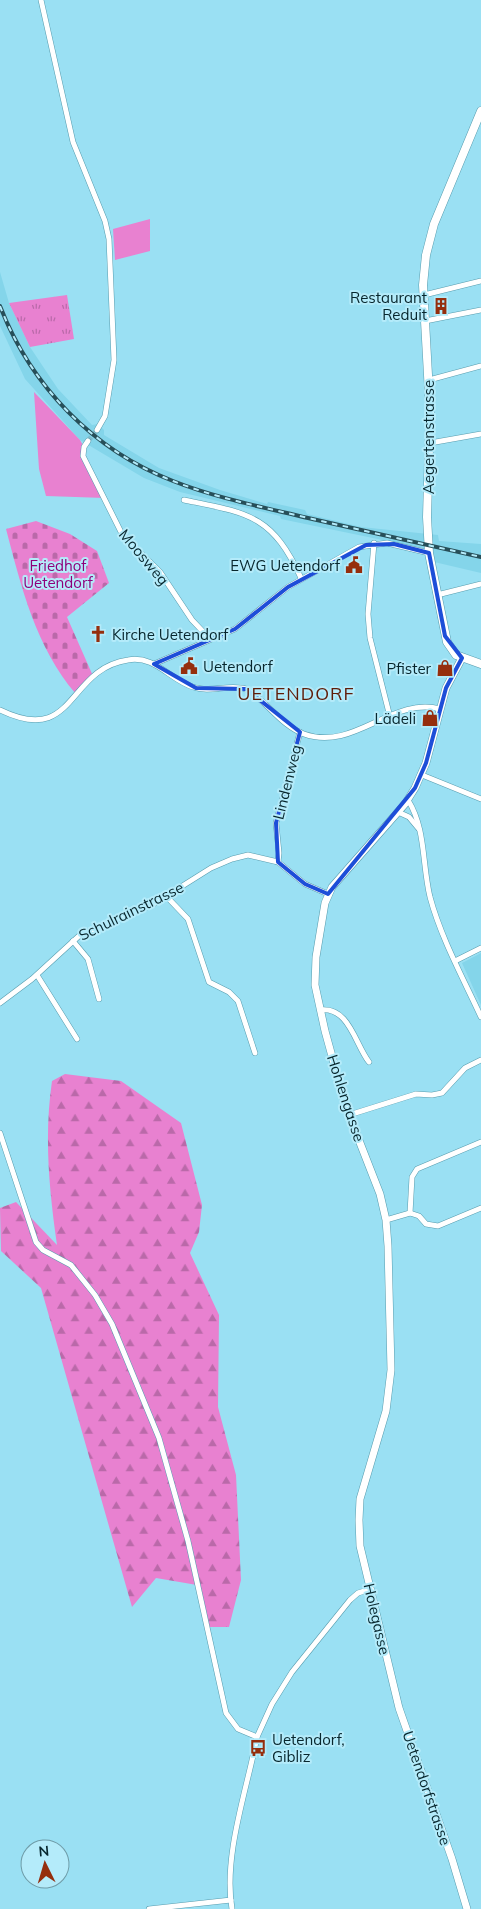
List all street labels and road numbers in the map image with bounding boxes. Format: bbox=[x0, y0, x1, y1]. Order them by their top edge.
street label: Aegertenstrasse bbox=[419, 380, 438, 494]
street label: Moosweg bbox=[115, 525, 173, 589]
street label: Lindenweg bbox=[269, 743, 305, 821]
street label: Schulrainstrasse bbox=[75, 877, 187, 945]
street label: Hohlengasse bbox=[323, 1052, 369, 1144]
street label: Holegasse bbox=[360, 1581, 394, 1657]
street label: Uetendorfstrasse bbox=[399, 1728, 455, 1848]

